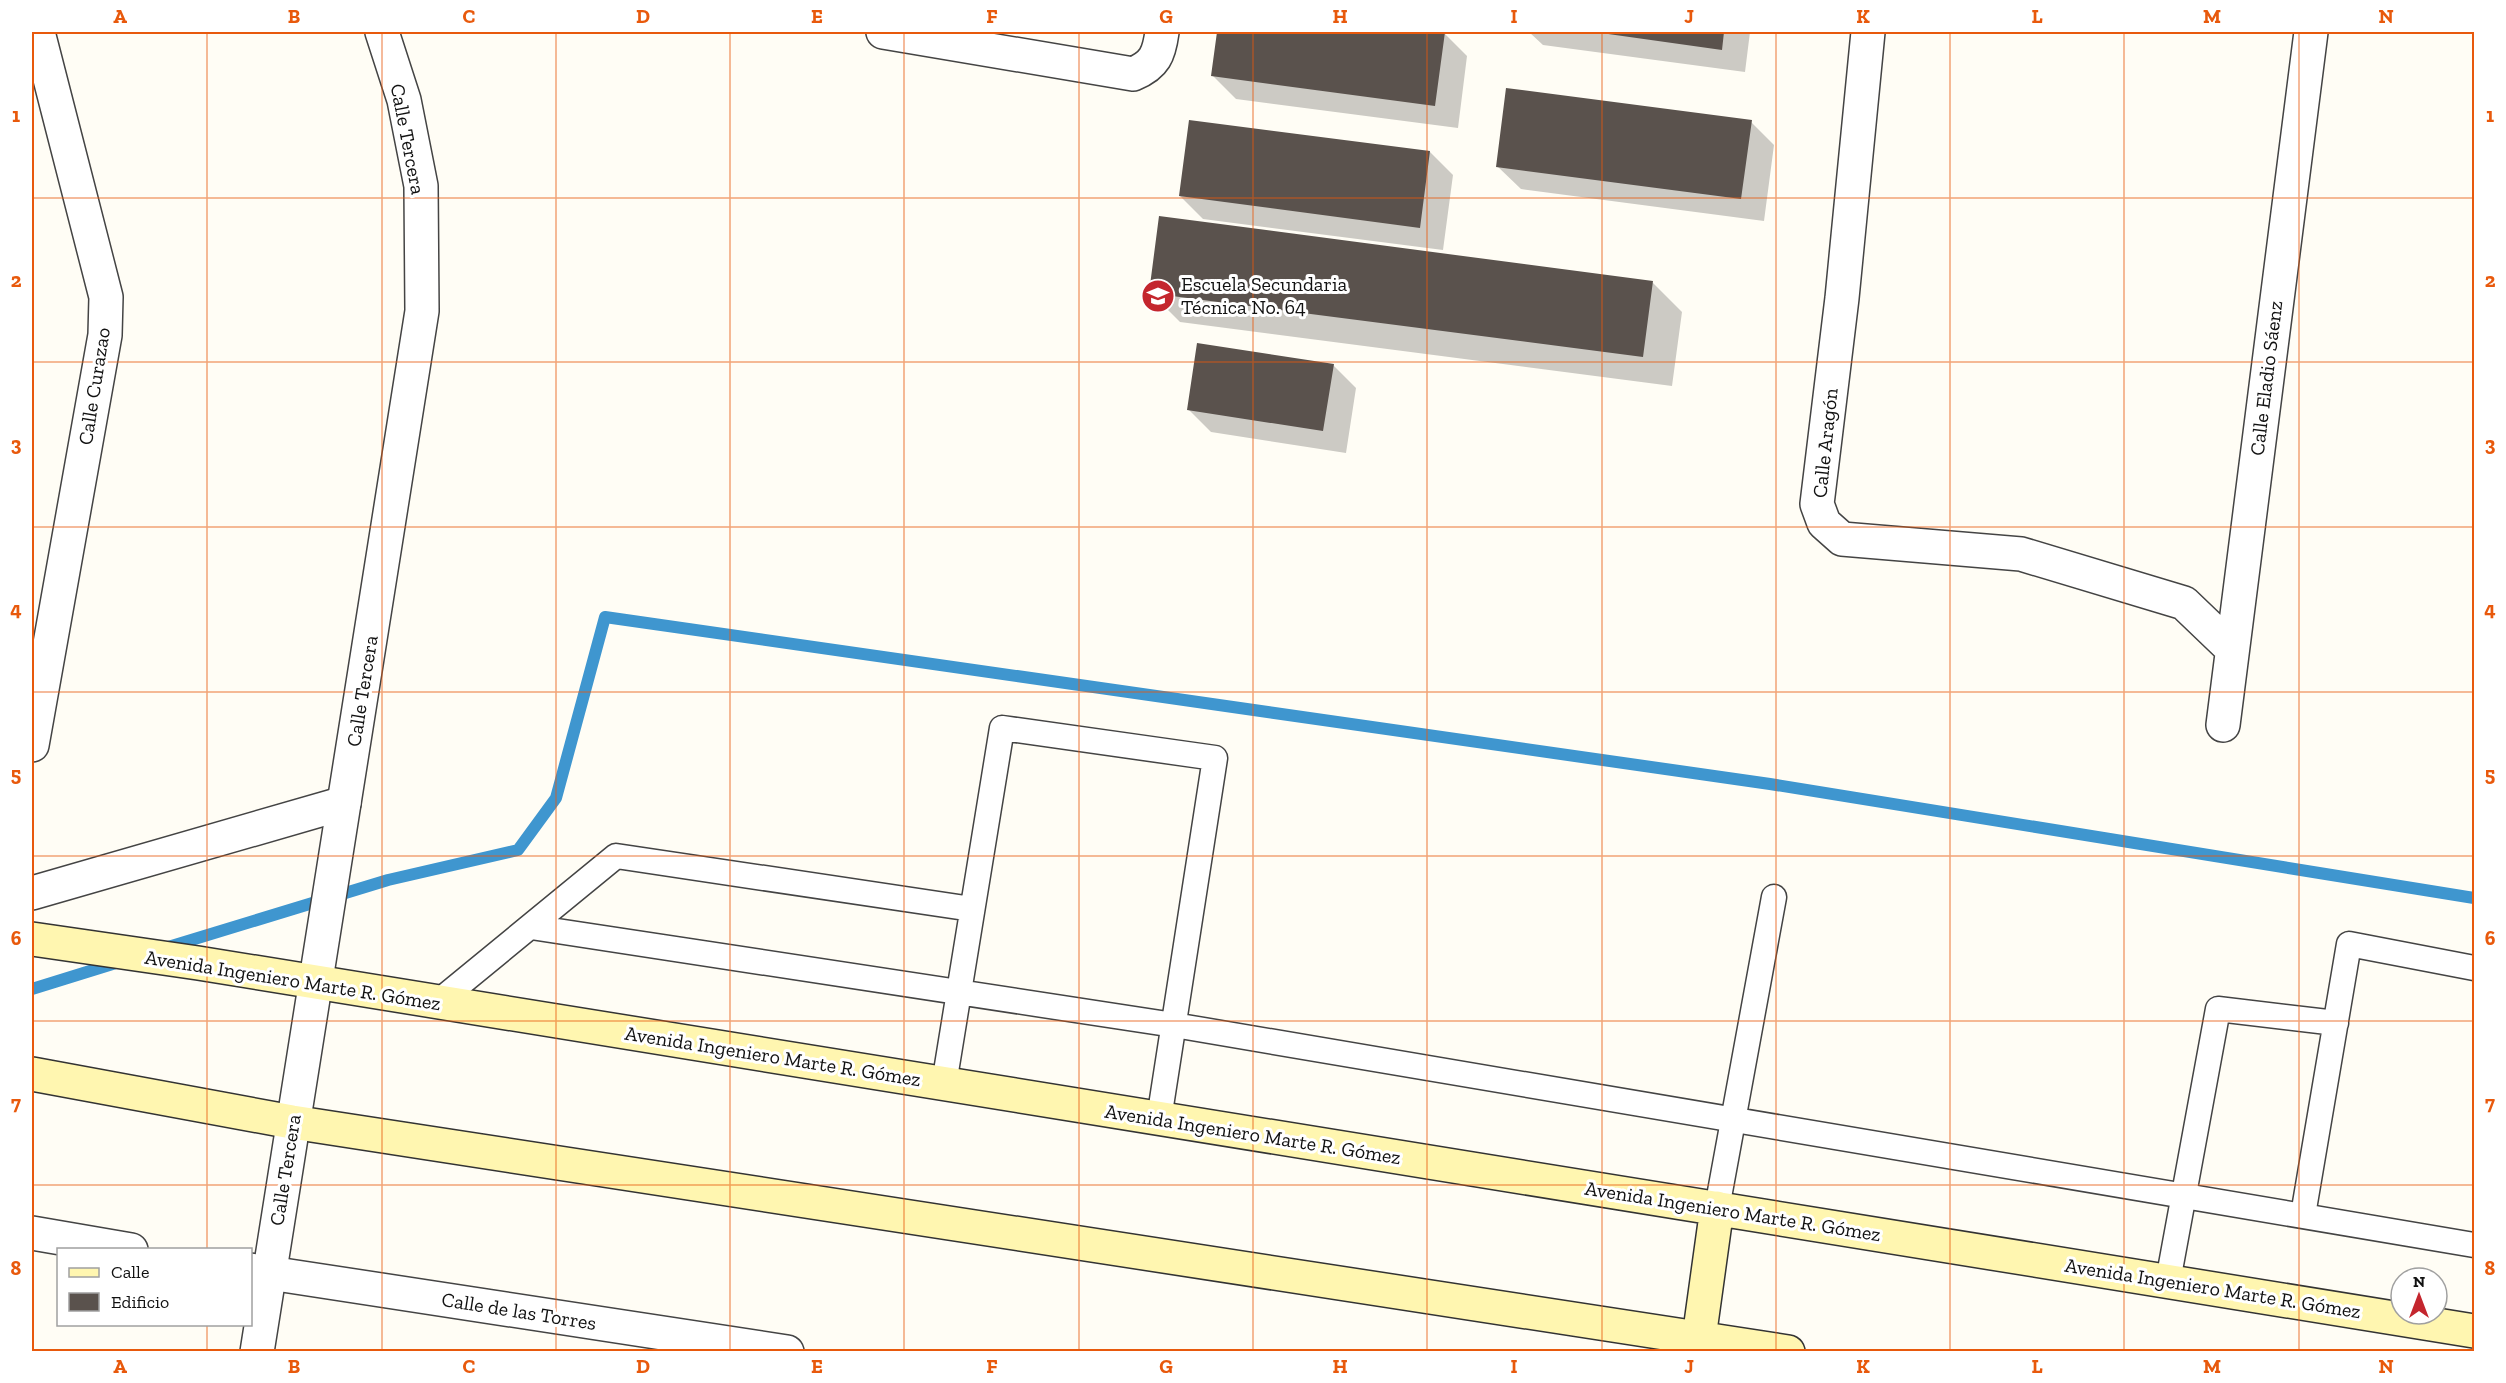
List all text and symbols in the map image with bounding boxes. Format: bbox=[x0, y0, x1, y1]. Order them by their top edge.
text: A bbox=[113, 4, 127, 28]
text: B bbox=[288, 4, 300, 28]
text: C bbox=[463, 4, 476, 28]
text: D bbox=[636, 4, 650, 28]
text: E bbox=[811, 4, 823, 28]
text: F bbox=[986, 4, 998, 28]
text: G bbox=[1159, 4, 1173, 28]
text: H bbox=[1332, 4, 1348, 28]
text: I bbox=[1510, 4, 1518, 28]
text: J bbox=[1684, 4, 1694, 28]
text: K bbox=[1856, 4, 1870, 28]
text: L bbox=[2031, 4, 2043, 28]
text: M bbox=[2203, 4, 2221, 28]
text: N bbox=[2378, 4, 2394, 28]
street label: Calle Tercera bbox=[385, 82, 431, 197]
text: 1 bbox=[12, 103, 20, 127]
text: 1 bbox=[2486, 103, 2494, 127]
text: 2 bbox=[11, 268, 22, 292]
text: 2 bbox=[2485, 268, 2496, 292]
place label: Escuela Secundaria Técnica No. 64 bbox=[1181, 272, 1348, 319]
school or university icon: Escuela Secundaria Técnica No. 64 bbox=[1140, 278, 1176, 314]
street label: Calle Eladio Sáenz bbox=[2245, 299, 2287, 457]
street label: Calle Curazao bbox=[73, 326, 115, 446]
street label: Calle Aragón bbox=[1807, 386, 1843, 499]
text: 3 bbox=[11, 432, 22, 456]
text: 3 bbox=[2485, 432, 2496, 456]
text: 4 bbox=[10, 597, 22, 621]
text: 4 bbox=[2484, 597, 2496, 621]
street label: Calle Tercera bbox=[341, 633, 383, 748]
text: 5 bbox=[11, 762, 21, 786]
text: 5 bbox=[2485, 762, 2495, 786]
text: 6 bbox=[11, 926, 22, 950]
text: 6 bbox=[2485, 926, 2496, 950]
street label: Avenida Ingeniero Marte R. Gómez bbox=[143, 945, 443, 1015]
street label: Avenida Ingeniero Marte R. Gómez bbox=[623, 1021, 923, 1091]
text: 7 bbox=[11, 1091, 21, 1115]
text: 7 bbox=[2485, 1091, 2495, 1115]
street label: Avenida Ingeniero Marte R. Gómez bbox=[1103, 1099, 1403, 1169]
street label: Calle Tercera bbox=[264, 1112, 306, 1227]
street label: Avenida Ingeniero Marte R. Gómez bbox=[1583, 1176, 1883, 1246]
legend bbox=[57, 1248, 252, 1326]
street label: Avenida Ingeniero Marte R. Gómez bbox=[2063, 1253, 2363, 1323]
text: 8 bbox=[11, 1256, 22, 1280]
text: 8 bbox=[2485, 1256, 2496, 1280]
text: Calle bbox=[111, 1261, 149, 1283]
north arrow bbox=[2389, 1266, 2449, 1326]
text: N bbox=[2413, 1272, 2425, 1291]
street label: Calle de las Torres bbox=[440, 1287, 598, 1335]
text: Edificio bbox=[111, 1291, 169, 1313]
text: A bbox=[113, 1354, 127, 1378]
text: B bbox=[288, 1354, 300, 1378]
text: C bbox=[463, 1354, 476, 1378]
text: D bbox=[636, 1354, 650, 1378]
text: E bbox=[811, 1354, 823, 1378]
text: F bbox=[986, 1354, 998, 1378]
text: G bbox=[1159, 1354, 1173, 1378]
text: H bbox=[1332, 1354, 1348, 1378]
text: I bbox=[1510, 1354, 1518, 1378]
text: J bbox=[1684, 1354, 1694, 1378]
text: K bbox=[1856, 1354, 1870, 1378]
text: L bbox=[2031, 1354, 2043, 1378]
text: M bbox=[2203, 1354, 2221, 1378]
text: N bbox=[2378, 1354, 2394, 1378]

